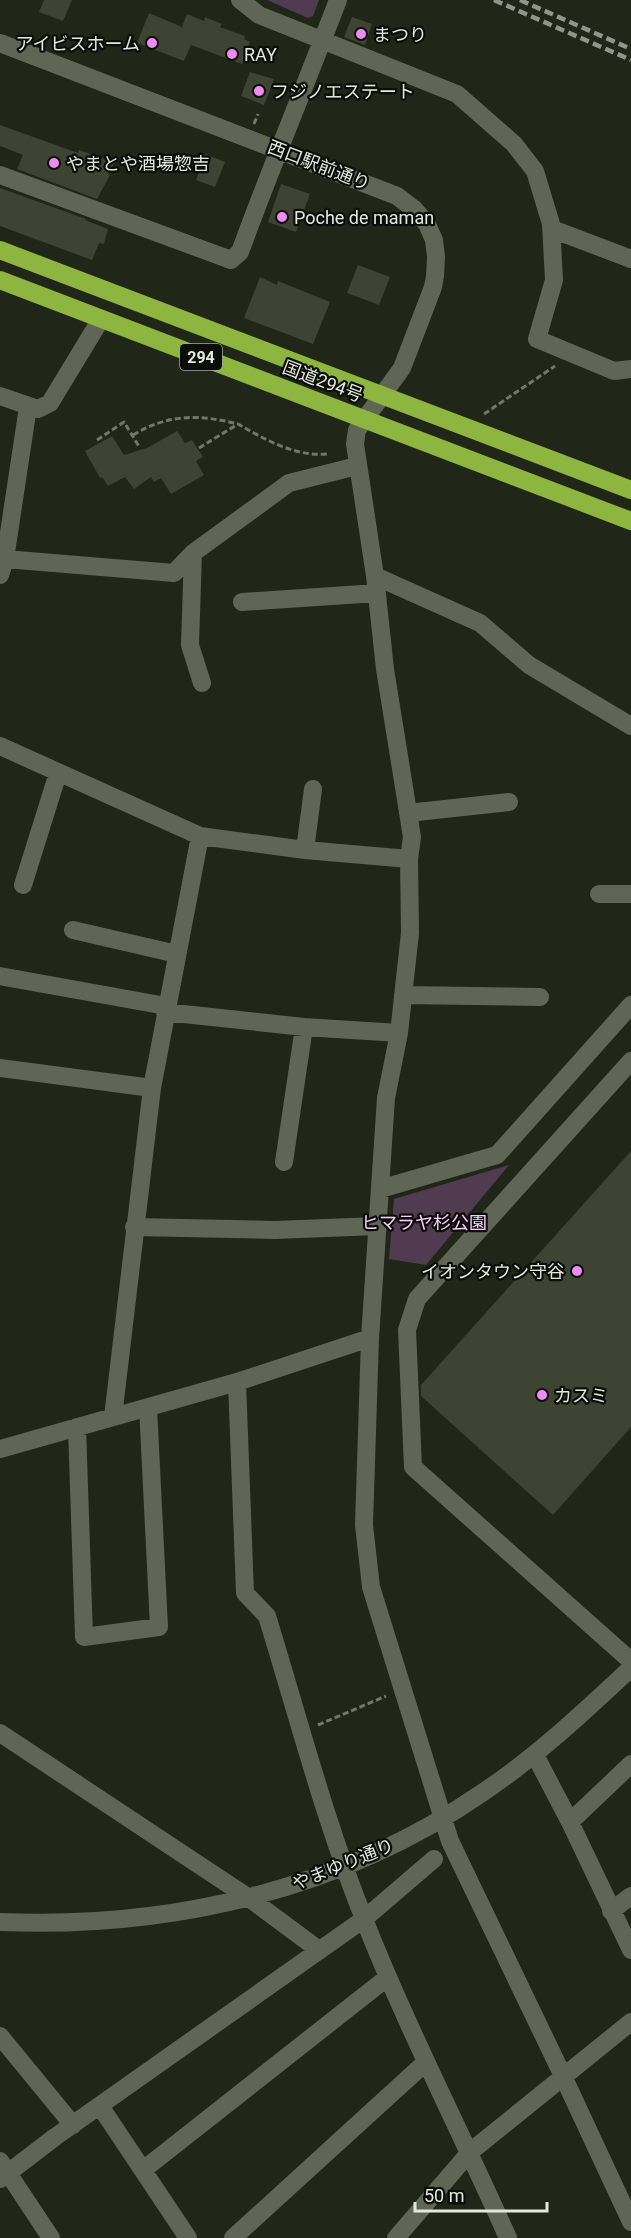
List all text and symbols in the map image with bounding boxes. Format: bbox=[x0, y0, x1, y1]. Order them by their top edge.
place label: まつり bbox=[373, 24, 427, 45]
marker: まつり bbox=[354, 27, 368, 41]
place label: アイビスホーム bbox=[15, 33, 140, 54]
marker: アイビスホーム bbox=[145, 36, 159, 50]
place label: RAY bbox=[244, 44, 277, 65]
marker: RAY bbox=[225, 47, 239, 61]
place label: フジノエステート bbox=[271, 81, 415, 102]
marker: フジノエステート bbox=[252, 84, 266, 98]
street label: 西口駅前通り bbox=[265, 136, 373, 194]
place label: やまとや酒場惣吉 bbox=[66, 153, 210, 174]
marker: やまとや酒場惣吉 bbox=[47, 156, 61, 170]
place label: Poche de maman bbox=[294, 207, 434, 228]
marker: Poche de maman bbox=[275, 210, 289, 224]
road number: 294 bbox=[180, 344, 222, 370]
street label: 国道294号 bbox=[280, 356, 366, 406]
park label: ヒマラヤ杉公園 bbox=[361, 1212, 487, 1233]
place label: イオンタウン守谷 bbox=[421, 1261, 565, 1282]
marker: イオンタウン守谷 bbox=[570, 1264, 584, 1278]
place label: カスミ bbox=[554, 1385, 608, 1406]
marker: カスミ bbox=[535, 1388, 549, 1402]
street label: やまゆり通り bbox=[289, 1834, 397, 1894]
scale bar bbox=[415, 2175, 547, 2213]
text: 50 m bbox=[424, 2185, 464, 2206]

